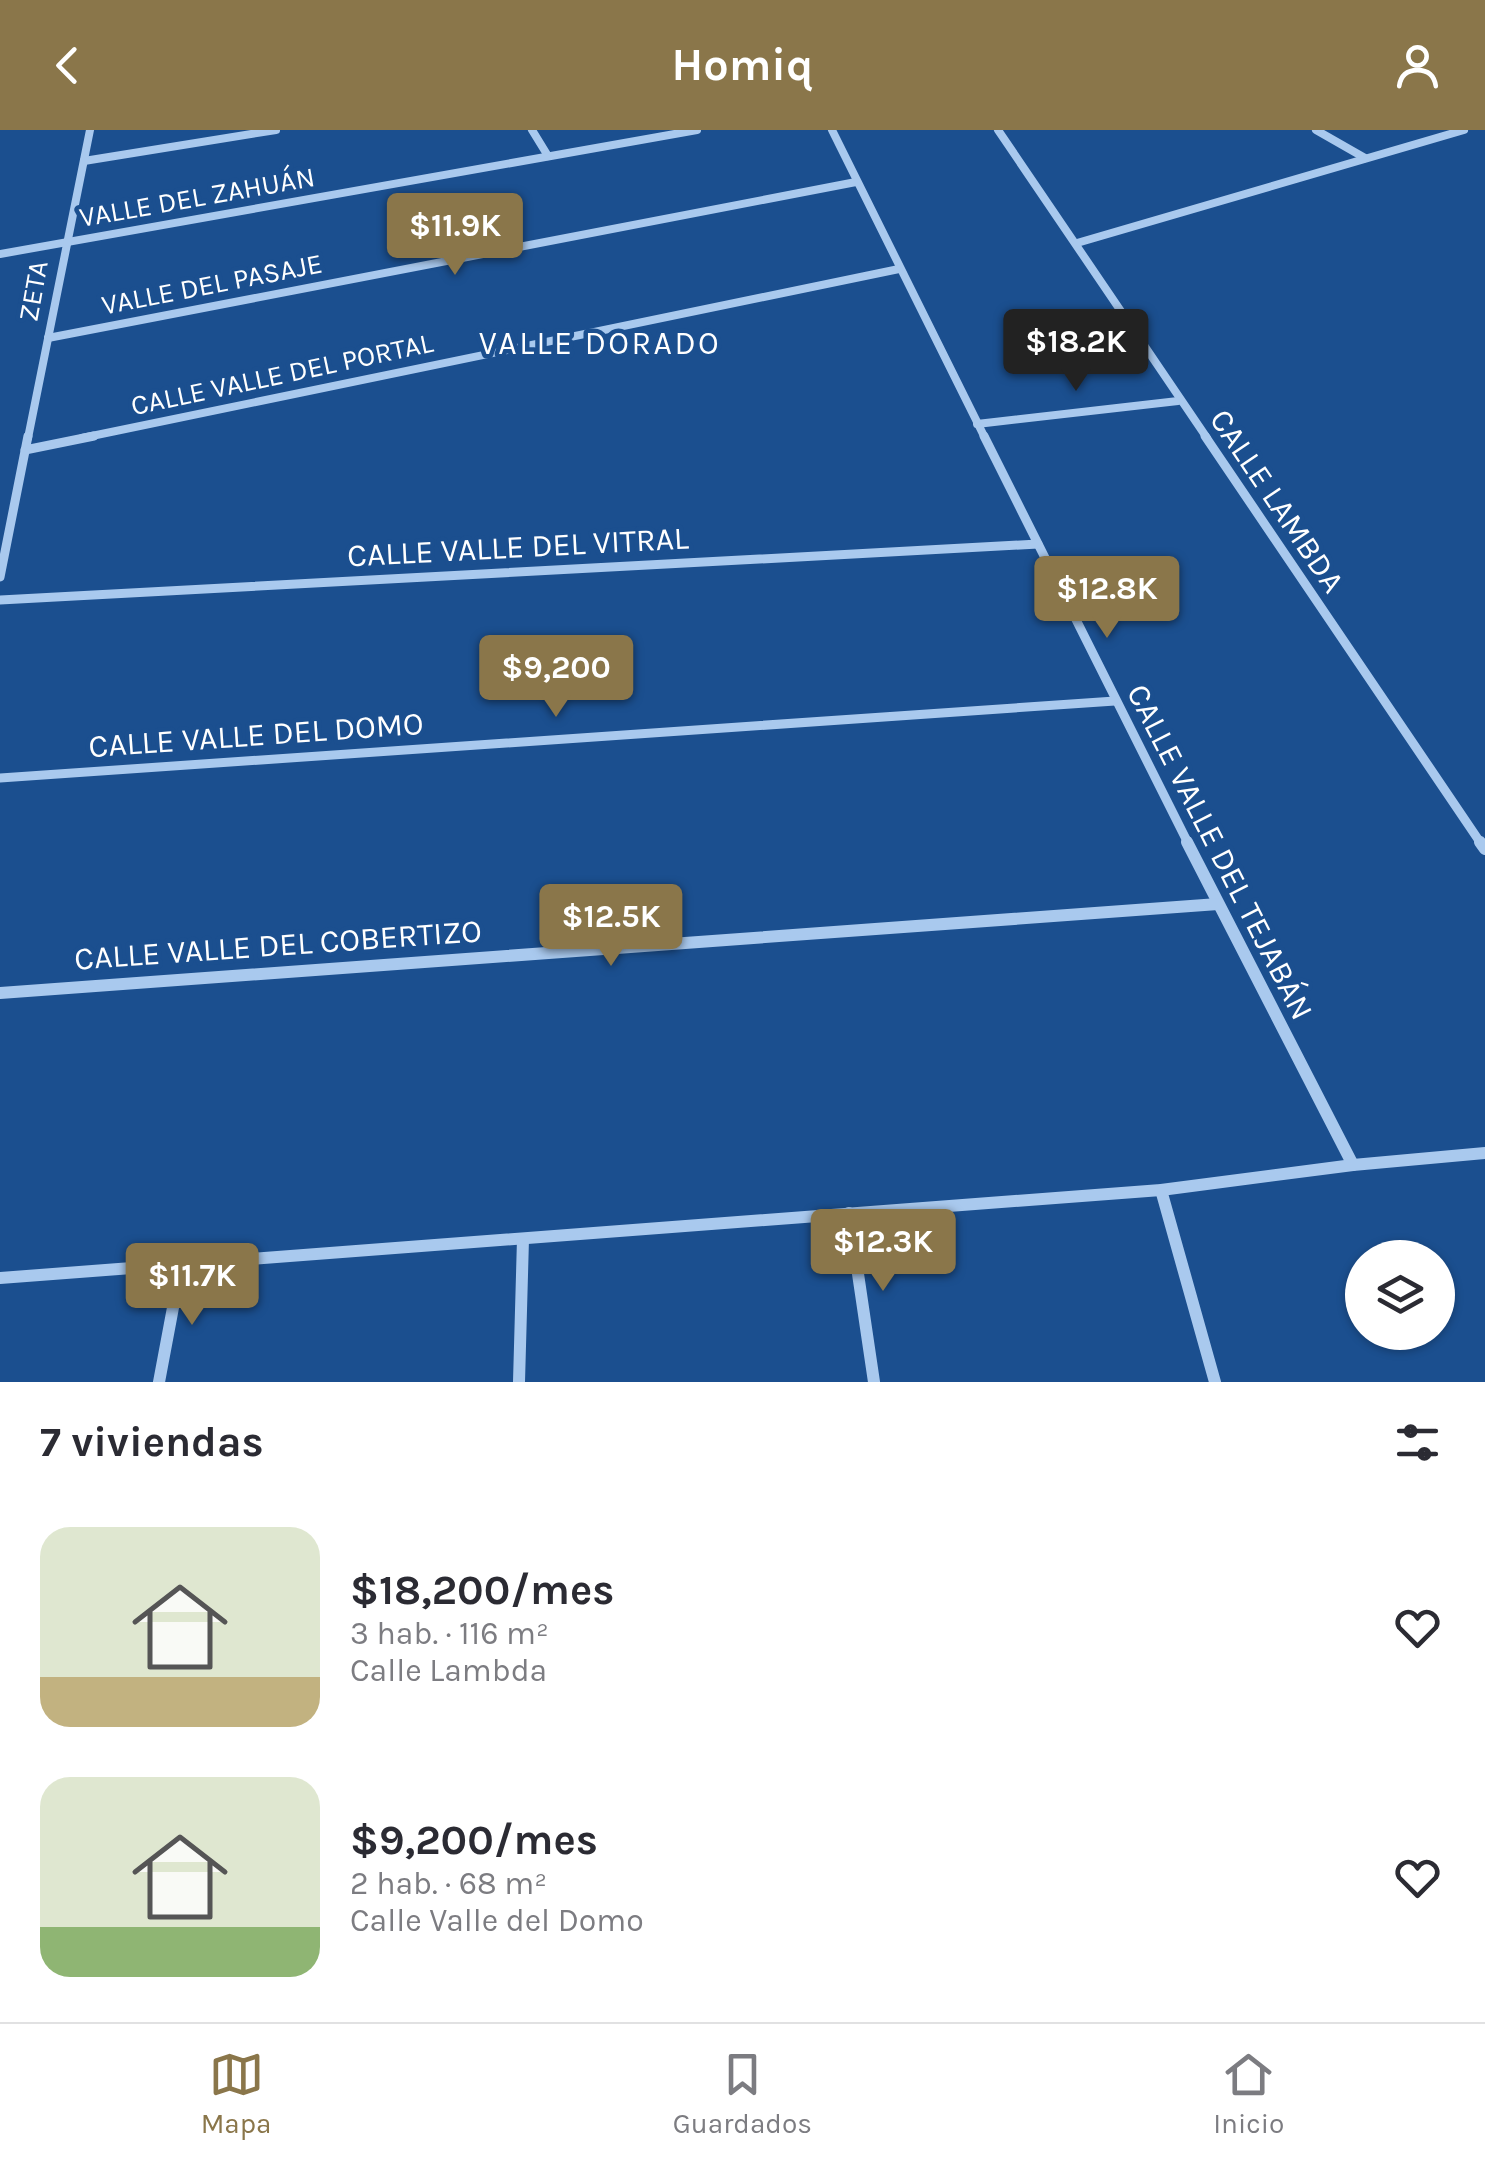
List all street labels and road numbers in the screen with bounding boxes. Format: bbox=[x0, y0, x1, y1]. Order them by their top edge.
street label: VALLE DEL ZAHUÁN bbox=[77, 159, 317, 234]
street label: VALLE DEL PASAJE bbox=[99, 246, 325, 322]
street label: ZETA bbox=[11, 258, 55, 324]
street label: CALLE VALLE DEL PORTAL bbox=[128, 326, 436, 422]
street label: CALLE LAMBDA bbox=[1202, 402, 1352, 600]
street label: CALLE VALLE DEL VITRAL bbox=[346, 520, 690, 574]
street label: CALLE VALLE DEL TEJABÁN bbox=[1119, 677, 1323, 1026]
street label: CALLE VALLE DEL DOMO bbox=[87, 705, 425, 765]
street label: CALLE VALLE DEL COBERTIZO bbox=[73, 912, 483, 978]

